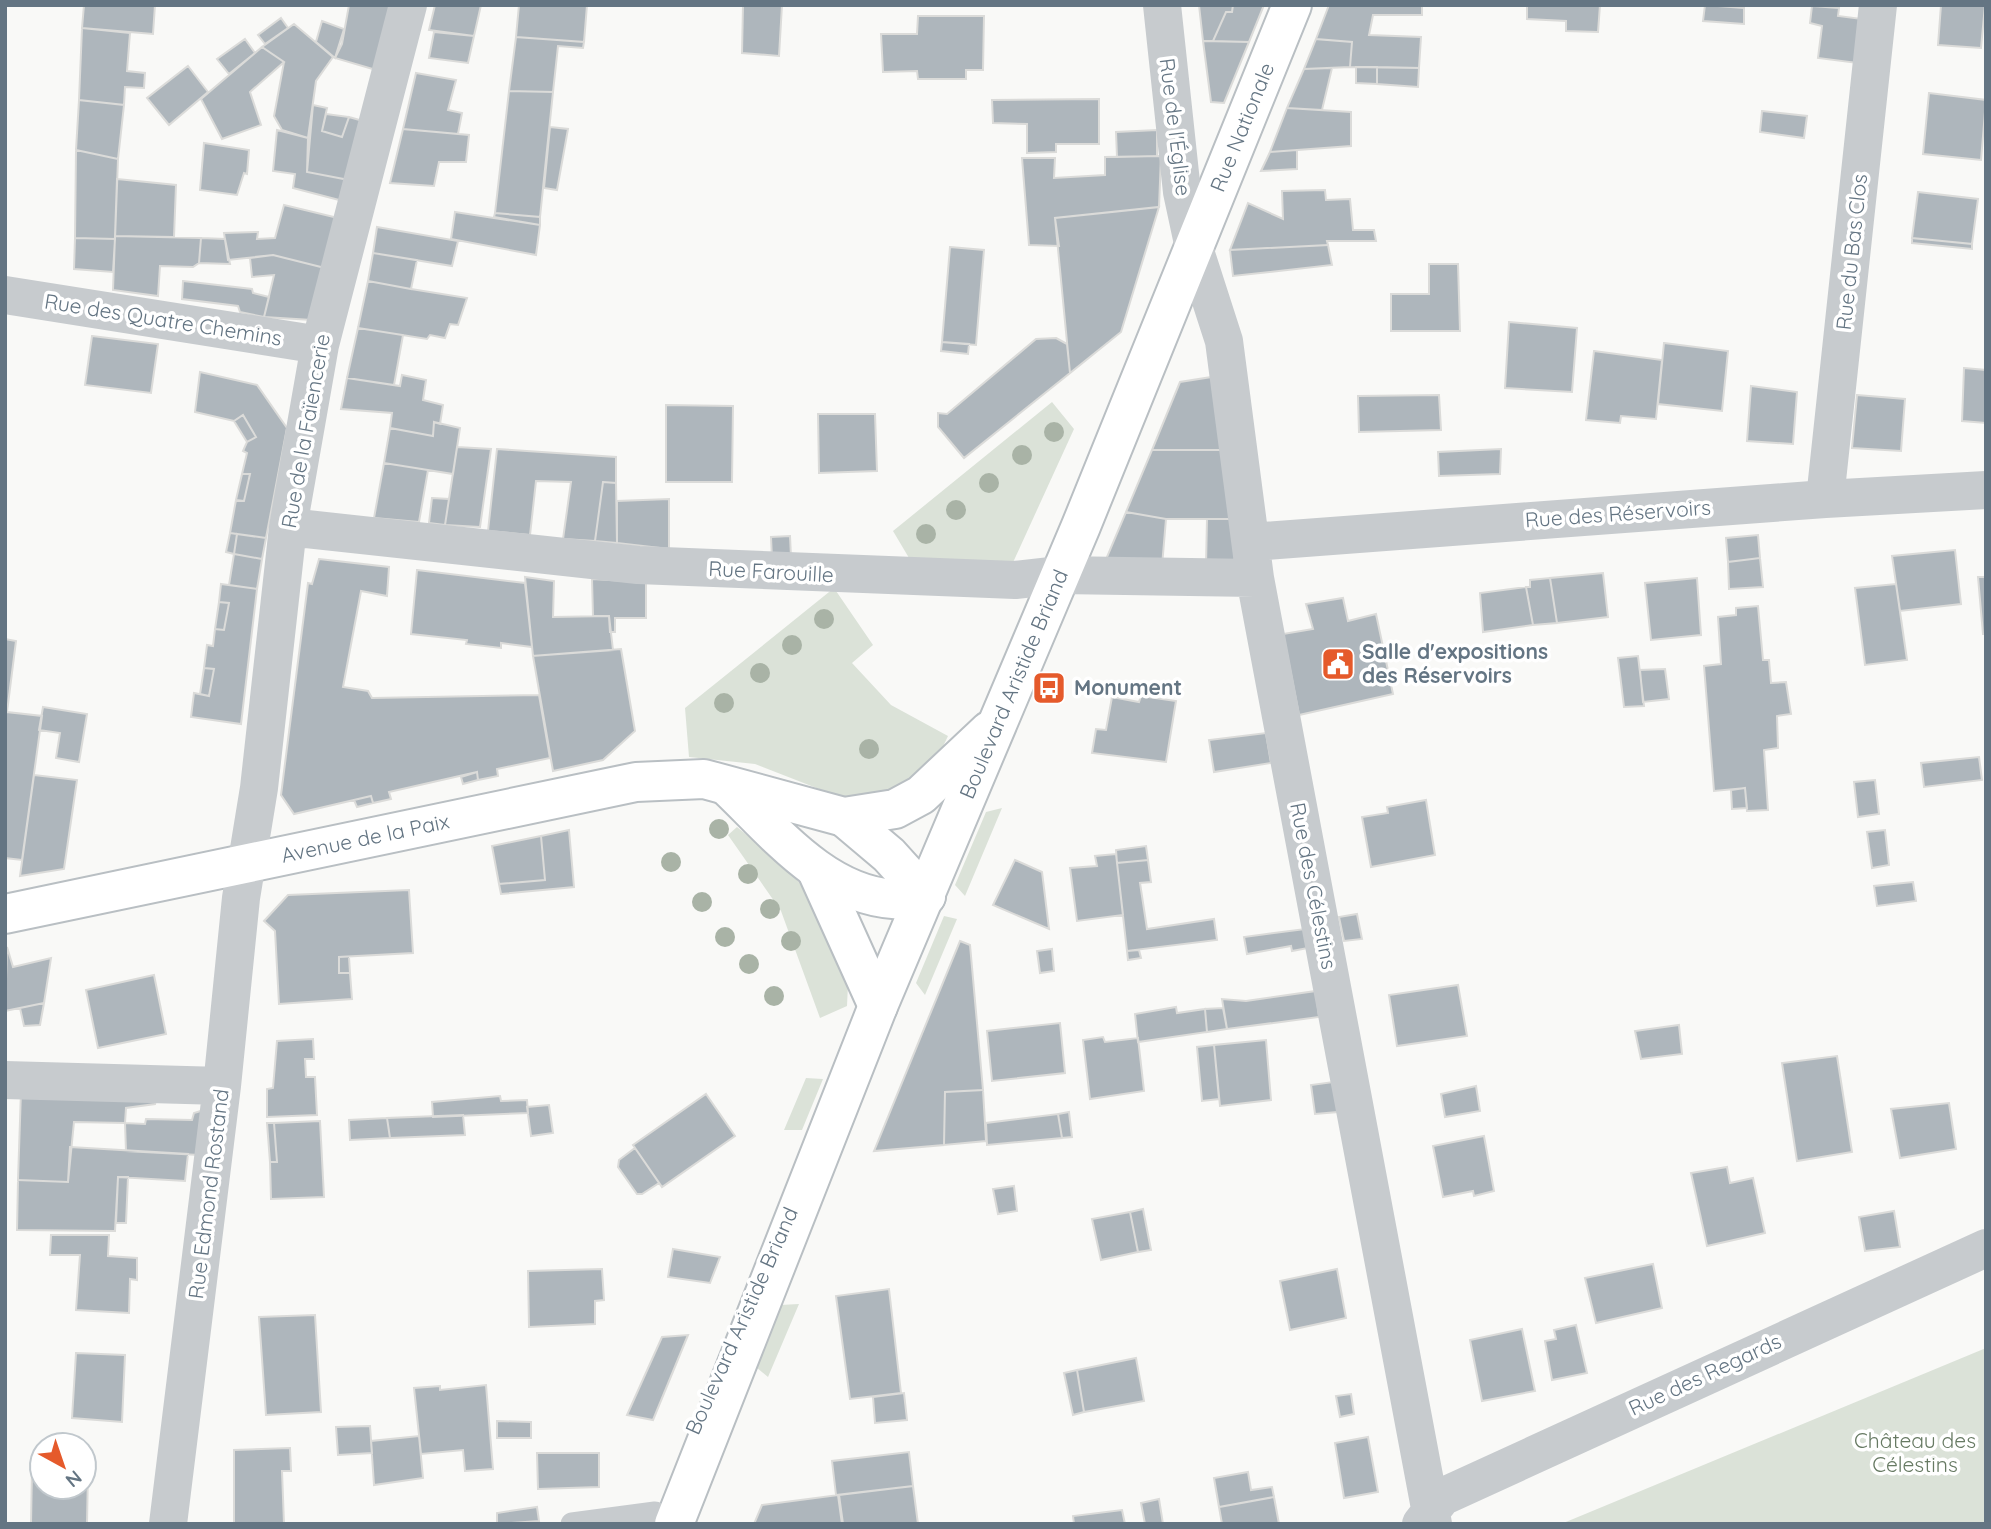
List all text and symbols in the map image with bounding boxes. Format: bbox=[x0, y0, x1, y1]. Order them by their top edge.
street label: Rue de l'Église bbox=[1155, 56, 1197, 197]
street label: Rue Nationale bbox=[1204, 59, 1279, 195]
street label: Rue du Bas Clos bbox=[1830, 172, 1872, 331]
street label: Rue des Quatre Chemins bbox=[43, 287, 284, 351]
street label: Rue de la Faïencerie bbox=[275, 332, 335, 530]
street label: Rue des Réservoirs bbox=[1524, 494, 1712, 532]
street label: Rue Farouille bbox=[708, 555, 834, 587]
street label: Boulevard Aristide Briand bbox=[953, 565, 1073, 802]
place label: Salle d'expositions des Réservoirs bbox=[1362, 638, 1548, 688]
public building icon: Salle d'expositions des Réservoirs bbox=[1319, 645, 1357, 683]
bus stop icon: Monument bbox=[1030, 669, 1068, 707]
place label: Monument bbox=[1074, 674, 1182, 700]
street label: Rue des Célestins bbox=[1285, 800, 1343, 971]
street label: Avenue de la Paix bbox=[279, 807, 451, 868]
street label: Rue Edmond Rostand bbox=[182, 1087, 234, 1300]
street label: Boulevard Aristide Briand bbox=[679, 1203, 803, 1438]
street label: Rue des Regards bbox=[1624, 1327, 1785, 1421]
park label: Château des Célestins bbox=[1854, 1427, 1976, 1477]
north arrow bbox=[28, 1431, 98, 1501]
text: N bbox=[61, 1465, 87, 1493]

